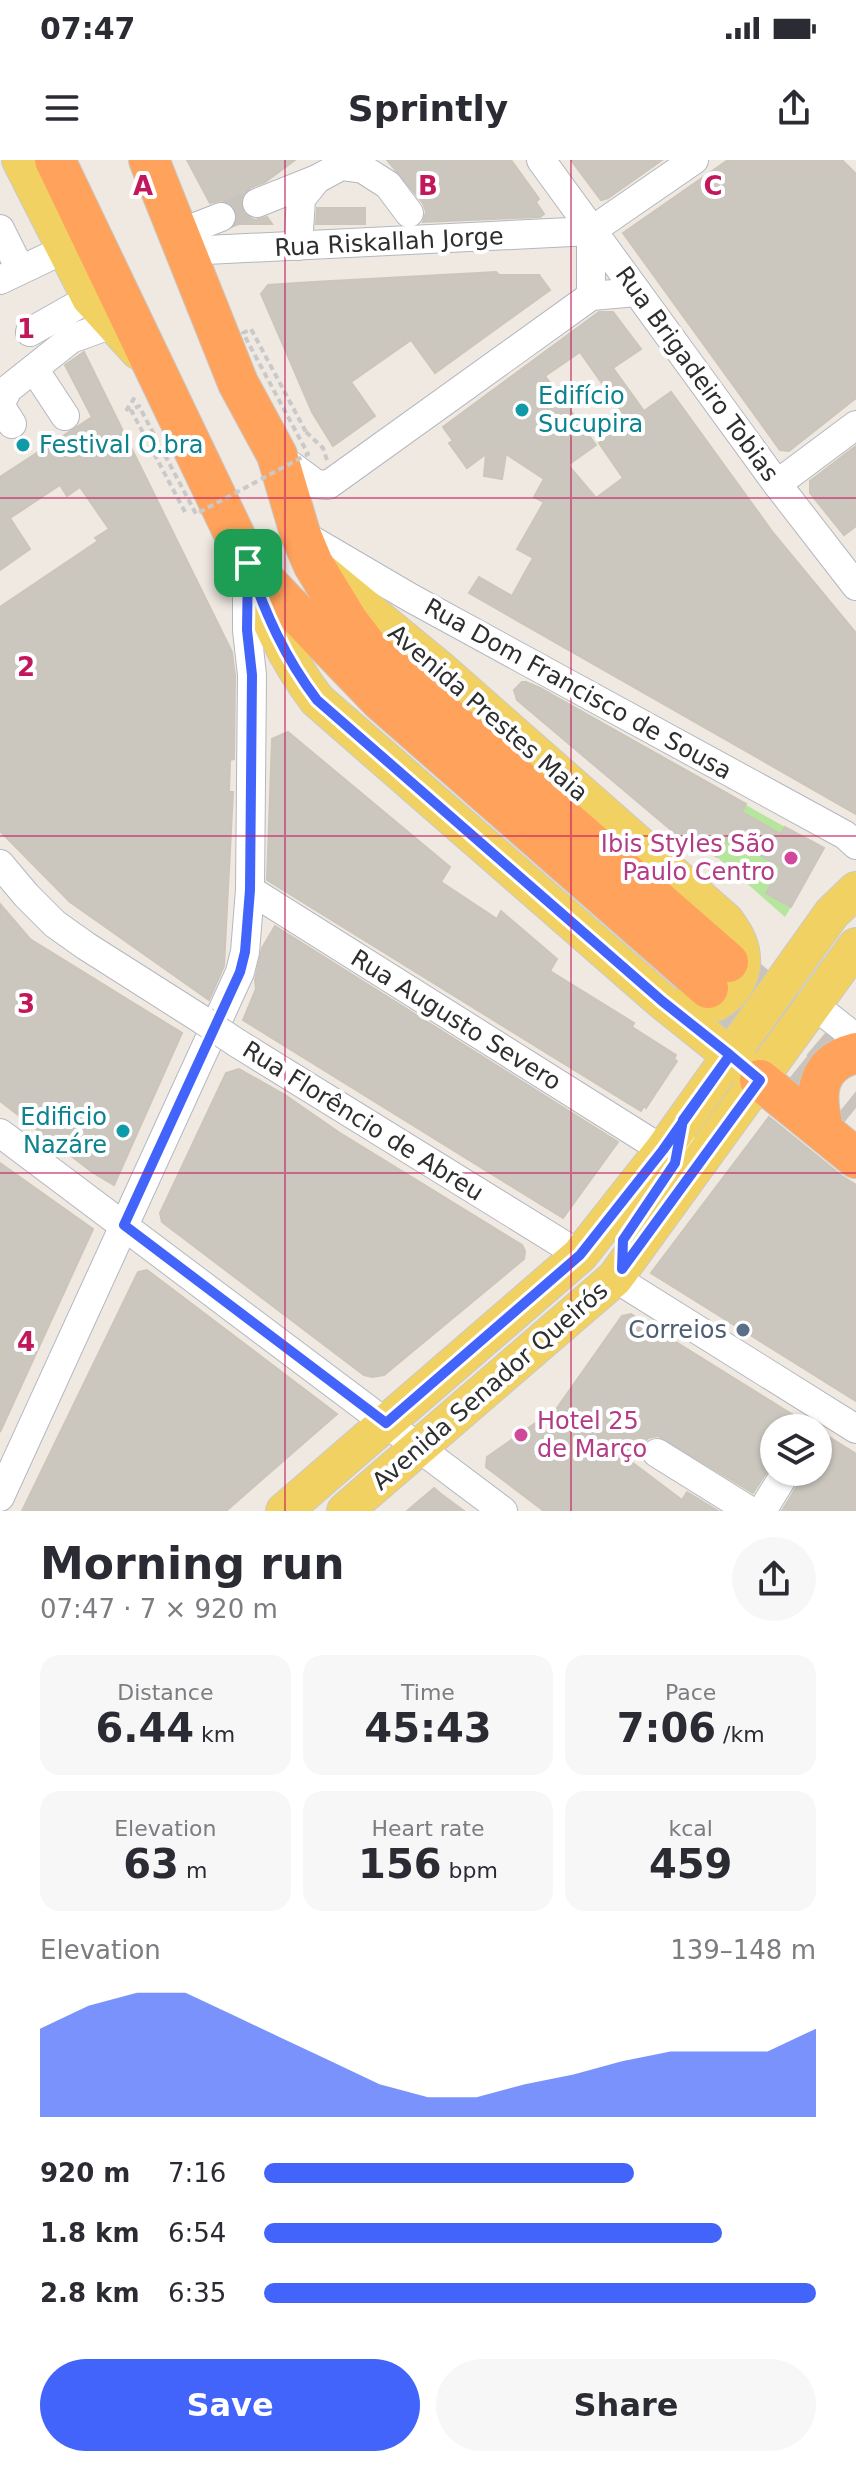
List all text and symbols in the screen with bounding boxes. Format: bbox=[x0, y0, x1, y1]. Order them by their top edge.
text: 07:47 bbox=[40, 11, 136, 46]
icon: menu bbox=[40, 86, 84, 130]
icon: share bbox=[772, 86, 816, 130]
text: Sprintly bbox=[348, 88, 508, 129]
text: A bbox=[133, 171, 153, 201]
text: B bbox=[418, 171, 438, 201]
text: C bbox=[703, 171, 723, 201]
street label: Rua Riskallah Jorge bbox=[274, 222, 504, 262]
street label: Rua Brigadeiro Tobias bbox=[610, 261, 784, 487]
text: 1 bbox=[17, 314, 35, 344]
place label: Edifício Sucupira bbox=[538, 382, 643, 438]
marker: Edifício Sucupira bbox=[513, 401, 531, 419]
place label: Festival O.bra bbox=[39, 431, 203, 459]
marker: Festival O.bra bbox=[14, 436, 32, 454]
pin bbox=[214, 529, 282, 597]
icon: arrive bbox=[226, 541, 270, 585]
street label: Rua Dom Francisco de Sousa bbox=[419, 593, 737, 785]
street label: Avenida Prestes Maia bbox=[383, 619, 593, 807]
text: 2 bbox=[17, 652, 35, 682]
place label: Ibis Styles São Paulo Centro bbox=[601, 830, 775, 886]
marker: Ibis Styles São Paulo Centro bbox=[782, 849, 800, 867]
street label: Rua Augusto Severo bbox=[346, 944, 566, 1096]
text: 3 bbox=[17, 989, 35, 1019]
street label: Rua Florêncio de Abreu bbox=[238, 1035, 488, 1207]
place label: Edificio Nazáre bbox=[20, 1103, 107, 1159]
marker: Edificio Nazáre bbox=[114, 1122, 132, 1140]
street label: Avenida Senador Queirós bbox=[367, 1276, 613, 1496]
place label: Correios bbox=[628, 1316, 727, 1344]
marker: Correios bbox=[734, 1321, 752, 1339]
text: 4 bbox=[17, 1327, 35, 1357]
place label: Hotel 25 de Março bbox=[537, 1407, 647, 1463]
map controls bbox=[760, 1414, 832, 1486]
button: layers bbox=[760, 1414, 832, 1486]
marker: Hotel 25 de Março bbox=[512, 1426, 530, 1444]
button: share bbox=[732, 1537, 816, 1621]
text: Morning run bbox=[40, 1538, 345, 1589]
text: 07:47 · 7 × 920 m bbox=[40, 1594, 278, 1624]
text: Distance bbox=[117, 1680, 213, 1705]
text: Time bbox=[401, 1680, 455, 1705]
text: Pace bbox=[665, 1680, 716, 1705]
text: 6.44 bbox=[95, 1705, 194, 1751]
text: 45:43 bbox=[364, 1705, 492, 1751]
text: 7:06 bbox=[617, 1705, 716, 1751]
text: km bbox=[194, 1722, 235, 1747]
text: /km bbox=[716, 1722, 765, 1747]
text: Elevation bbox=[114, 1816, 216, 1841]
text: Heart rate bbox=[372, 1816, 484, 1841]
text: kcal bbox=[668, 1816, 713, 1841]
text: 63 bbox=[123, 1841, 179, 1887]
text: 156 bbox=[358, 1841, 442, 1887]
text: 459 bbox=[649, 1841, 732, 1887]
text: m bbox=[179, 1858, 207, 1883]
text: bpm bbox=[442, 1858, 498, 1883]
text: Elevation bbox=[40, 1935, 161, 1965]
text: 139–148 m bbox=[670, 1935, 816, 1965]
text: 920 m bbox=[40, 2158, 130, 2188]
text: 7:16 bbox=[168, 2158, 226, 2188]
text: 1.8 km bbox=[40, 2218, 140, 2248]
text: 6:54 bbox=[168, 2218, 226, 2248]
text: 2.8 km bbox=[40, 2278, 140, 2308]
text: 6:35 bbox=[168, 2278, 226, 2308]
button: Save bbox=[40, 2359, 420, 2451]
button: Share bbox=[436, 2359, 816, 2451]

